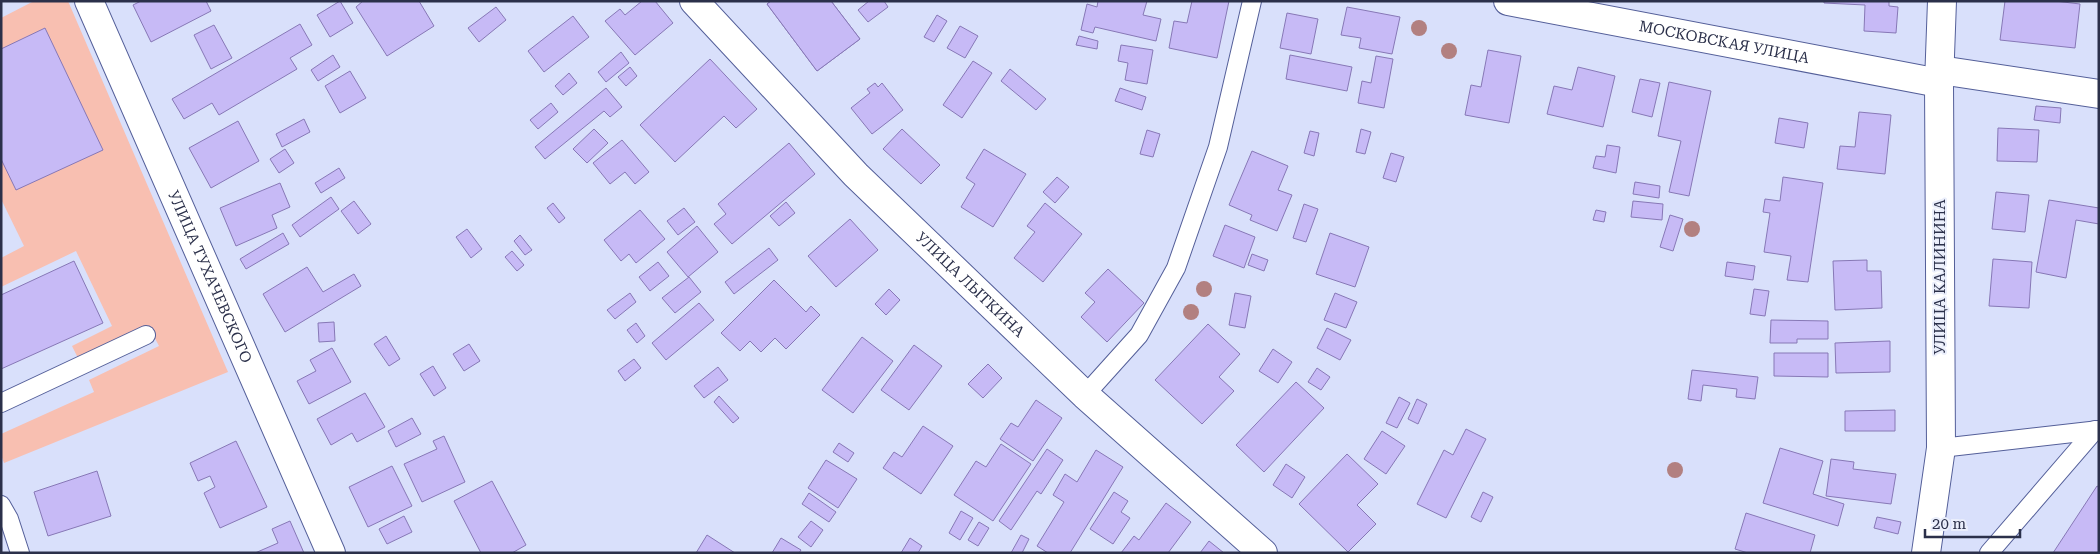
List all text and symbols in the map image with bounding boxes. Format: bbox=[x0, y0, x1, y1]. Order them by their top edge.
street label: МОСКОВСКАЯ УЛИЦА bbox=[1638, 17, 1811, 67]
street label: УЛИЦА ТУХАЧЕВСКОГО bbox=[164, 188, 256, 366]
street label: УЛИЦА КАЛИНИНА bbox=[1931, 199, 1949, 355]
street label: УЛИЦА ЛЫТКИНА bbox=[912, 228, 1029, 341]
scale bar bbox=[1925, 506, 2020, 538]
text: 20 m bbox=[1932, 515, 1967, 533]

